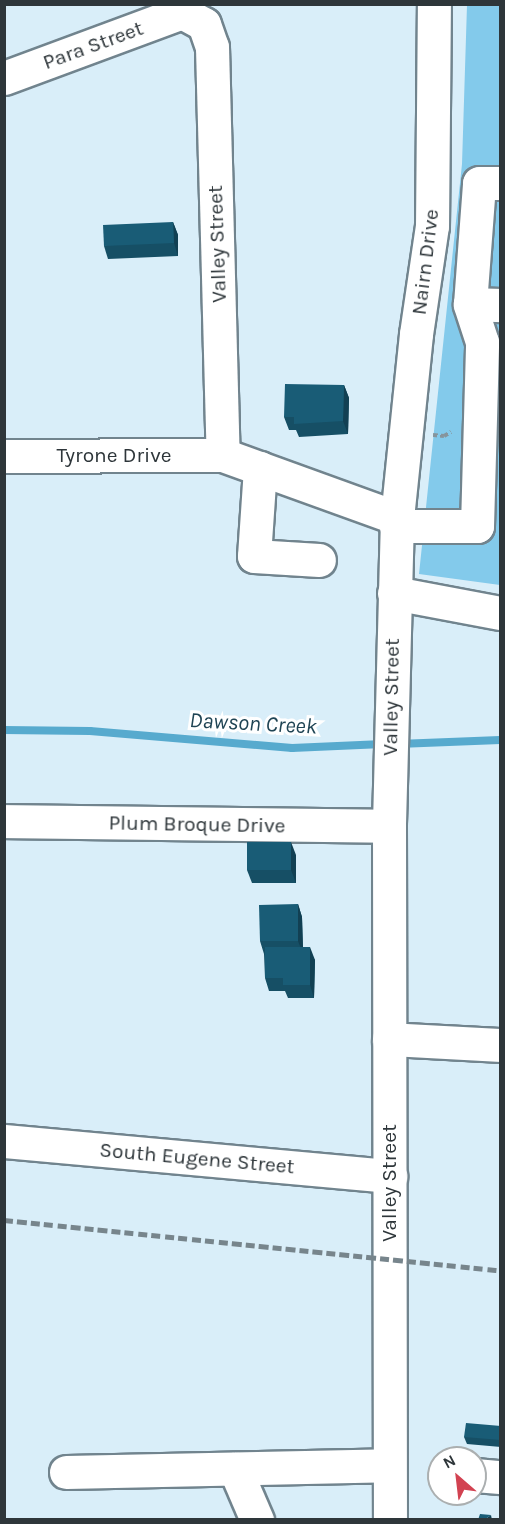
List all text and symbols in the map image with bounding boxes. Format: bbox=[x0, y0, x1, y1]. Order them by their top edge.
street label: Para Street bbox=[39, 15, 147, 75]
street label: Valley Street bbox=[202, 185, 232, 303]
street label: Nairn Drive bbox=[406, 208, 444, 316]
street label: Tyrone Drive bbox=[56, 442, 172, 468]
street label: Valley Street bbox=[377, 638, 405, 756]
water label: Dawson Creek bbox=[189, 707, 317, 741]
street label: Plum Broque Drive bbox=[108, 810, 286, 838]
street label: Valley Street bbox=[376, 1124, 402, 1242]
street label: South Eugene Street bbox=[98, 1137, 296, 1179]
north arrow bbox=[427, 1446, 487, 1506]
text: N bbox=[440, 1450, 459, 1473]

